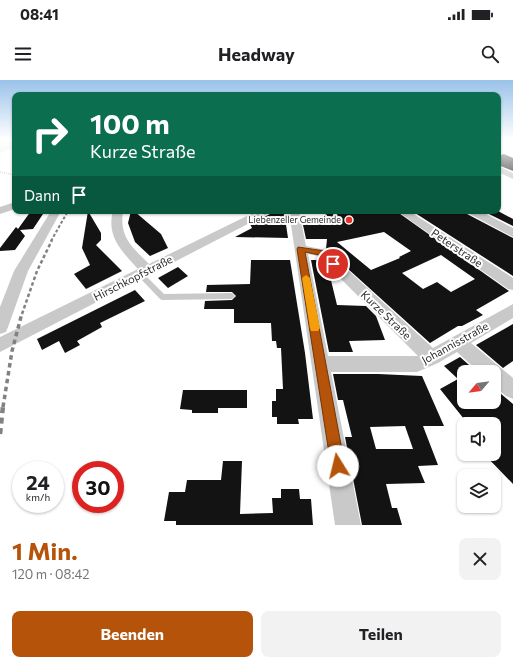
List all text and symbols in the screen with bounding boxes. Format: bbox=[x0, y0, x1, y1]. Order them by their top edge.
text: 08:41 bbox=[20, 5, 59, 23]
icon: menu bbox=[12, 43, 34, 65]
text: Headway bbox=[218, 43, 295, 65]
icon: search bbox=[479, 43, 501, 65]
text: 100 m bbox=[90, 106, 170, 140]
icon: right bbox=[24, 108, 76, 160]
text: Kurze Straße bbox=[90, 140, 196, 162]
icon: arrive bbox=[68, 184, 90, 206]
text: Dann bbox=[24, 186, 60, 204]
place label: Liebenzeller Gemeinde bbox=[248, 214, 341, 225]
marker: Liebenzeller Gemeinde bbox=[344, 215, 354, 225]
street label: Peterstraße bbox=[429, 226, 485, 270]
pin bbox=[316, 247, 350, 281]
street label: Hirschkopfstraße bbox=[91, 252, 175, 303]
icon: arrive bbox=[322, 253, 344, 275]
street label: Kurze Straße bbox=[359, 288, 414, 342]
street label: Johannisstraße bbox=[419, 319, 491, 367]
north arrow bbox=[457, 365, 501, 409]
map controls bbox=[457, 365, 501, 513]
button: sound bbox=[457, 417, 501, 461]
position arrow bbox=[317, 445, 359, 487]
speed limit sign: 30 bbox=[72, 461, 124, 513]
button: layers bbox=[457, 469, 501, 513]
text: 24 bbox=[26, 470, 50, 494]
text: km/h bbox=[26, 491, 50, 503]
text: 1 Min. bbox=[12, 536, 78, 565]
button: close bbox=[459, 538, 501, 580]
text: 120 m · 08:42 bbox=[12, 566, 89, 582]
button: Beenden bbox=[12, 611, 253, 657]
button: Teilen bbox=[261, 611, 501, 657]

